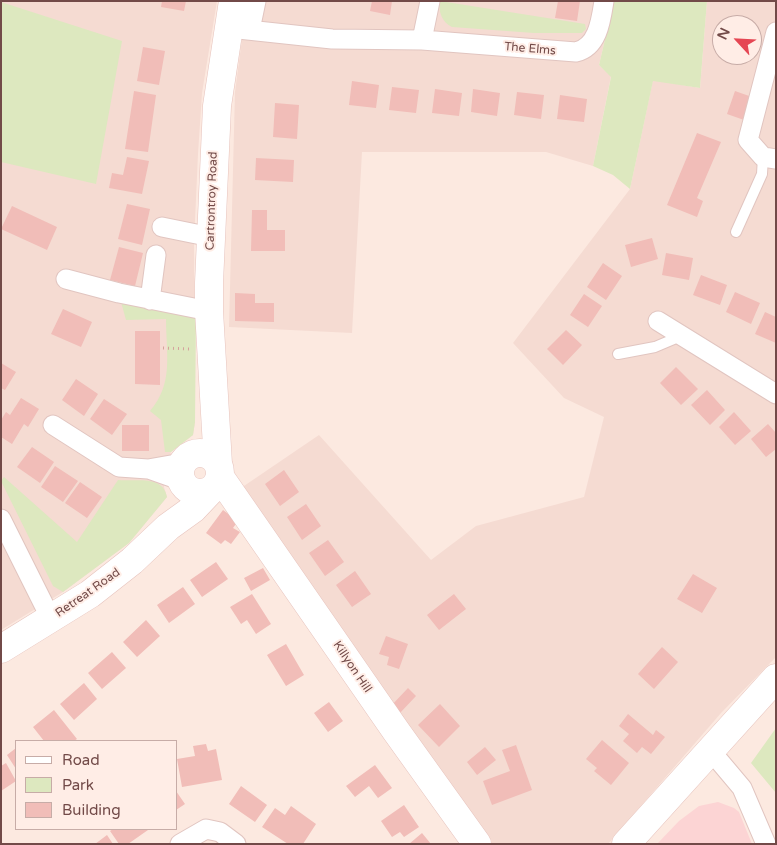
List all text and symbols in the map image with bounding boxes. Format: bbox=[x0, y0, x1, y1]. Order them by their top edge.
north arrow bbox=[712, 15, 762, 65]
text: N bbox=[714, 25, 734, 43]
street label: The Elms bbox=[504, 40, 556, 58]
street label: Cartrontroy Road bbox=[203, 151, 221, 251]
street label: Retreat Road bbox=[53, 565, 123, 621]
street label: Killyon Hill bbox=[330, 639, 374, 695]
legend bbox=[15, 740, 178, 830]
text: Road bbox=[62, 751, 100, 769]
text: Park bbox=[62, 776, 94, 794]
text: Building bbox=[62, 801, 121, 819]

